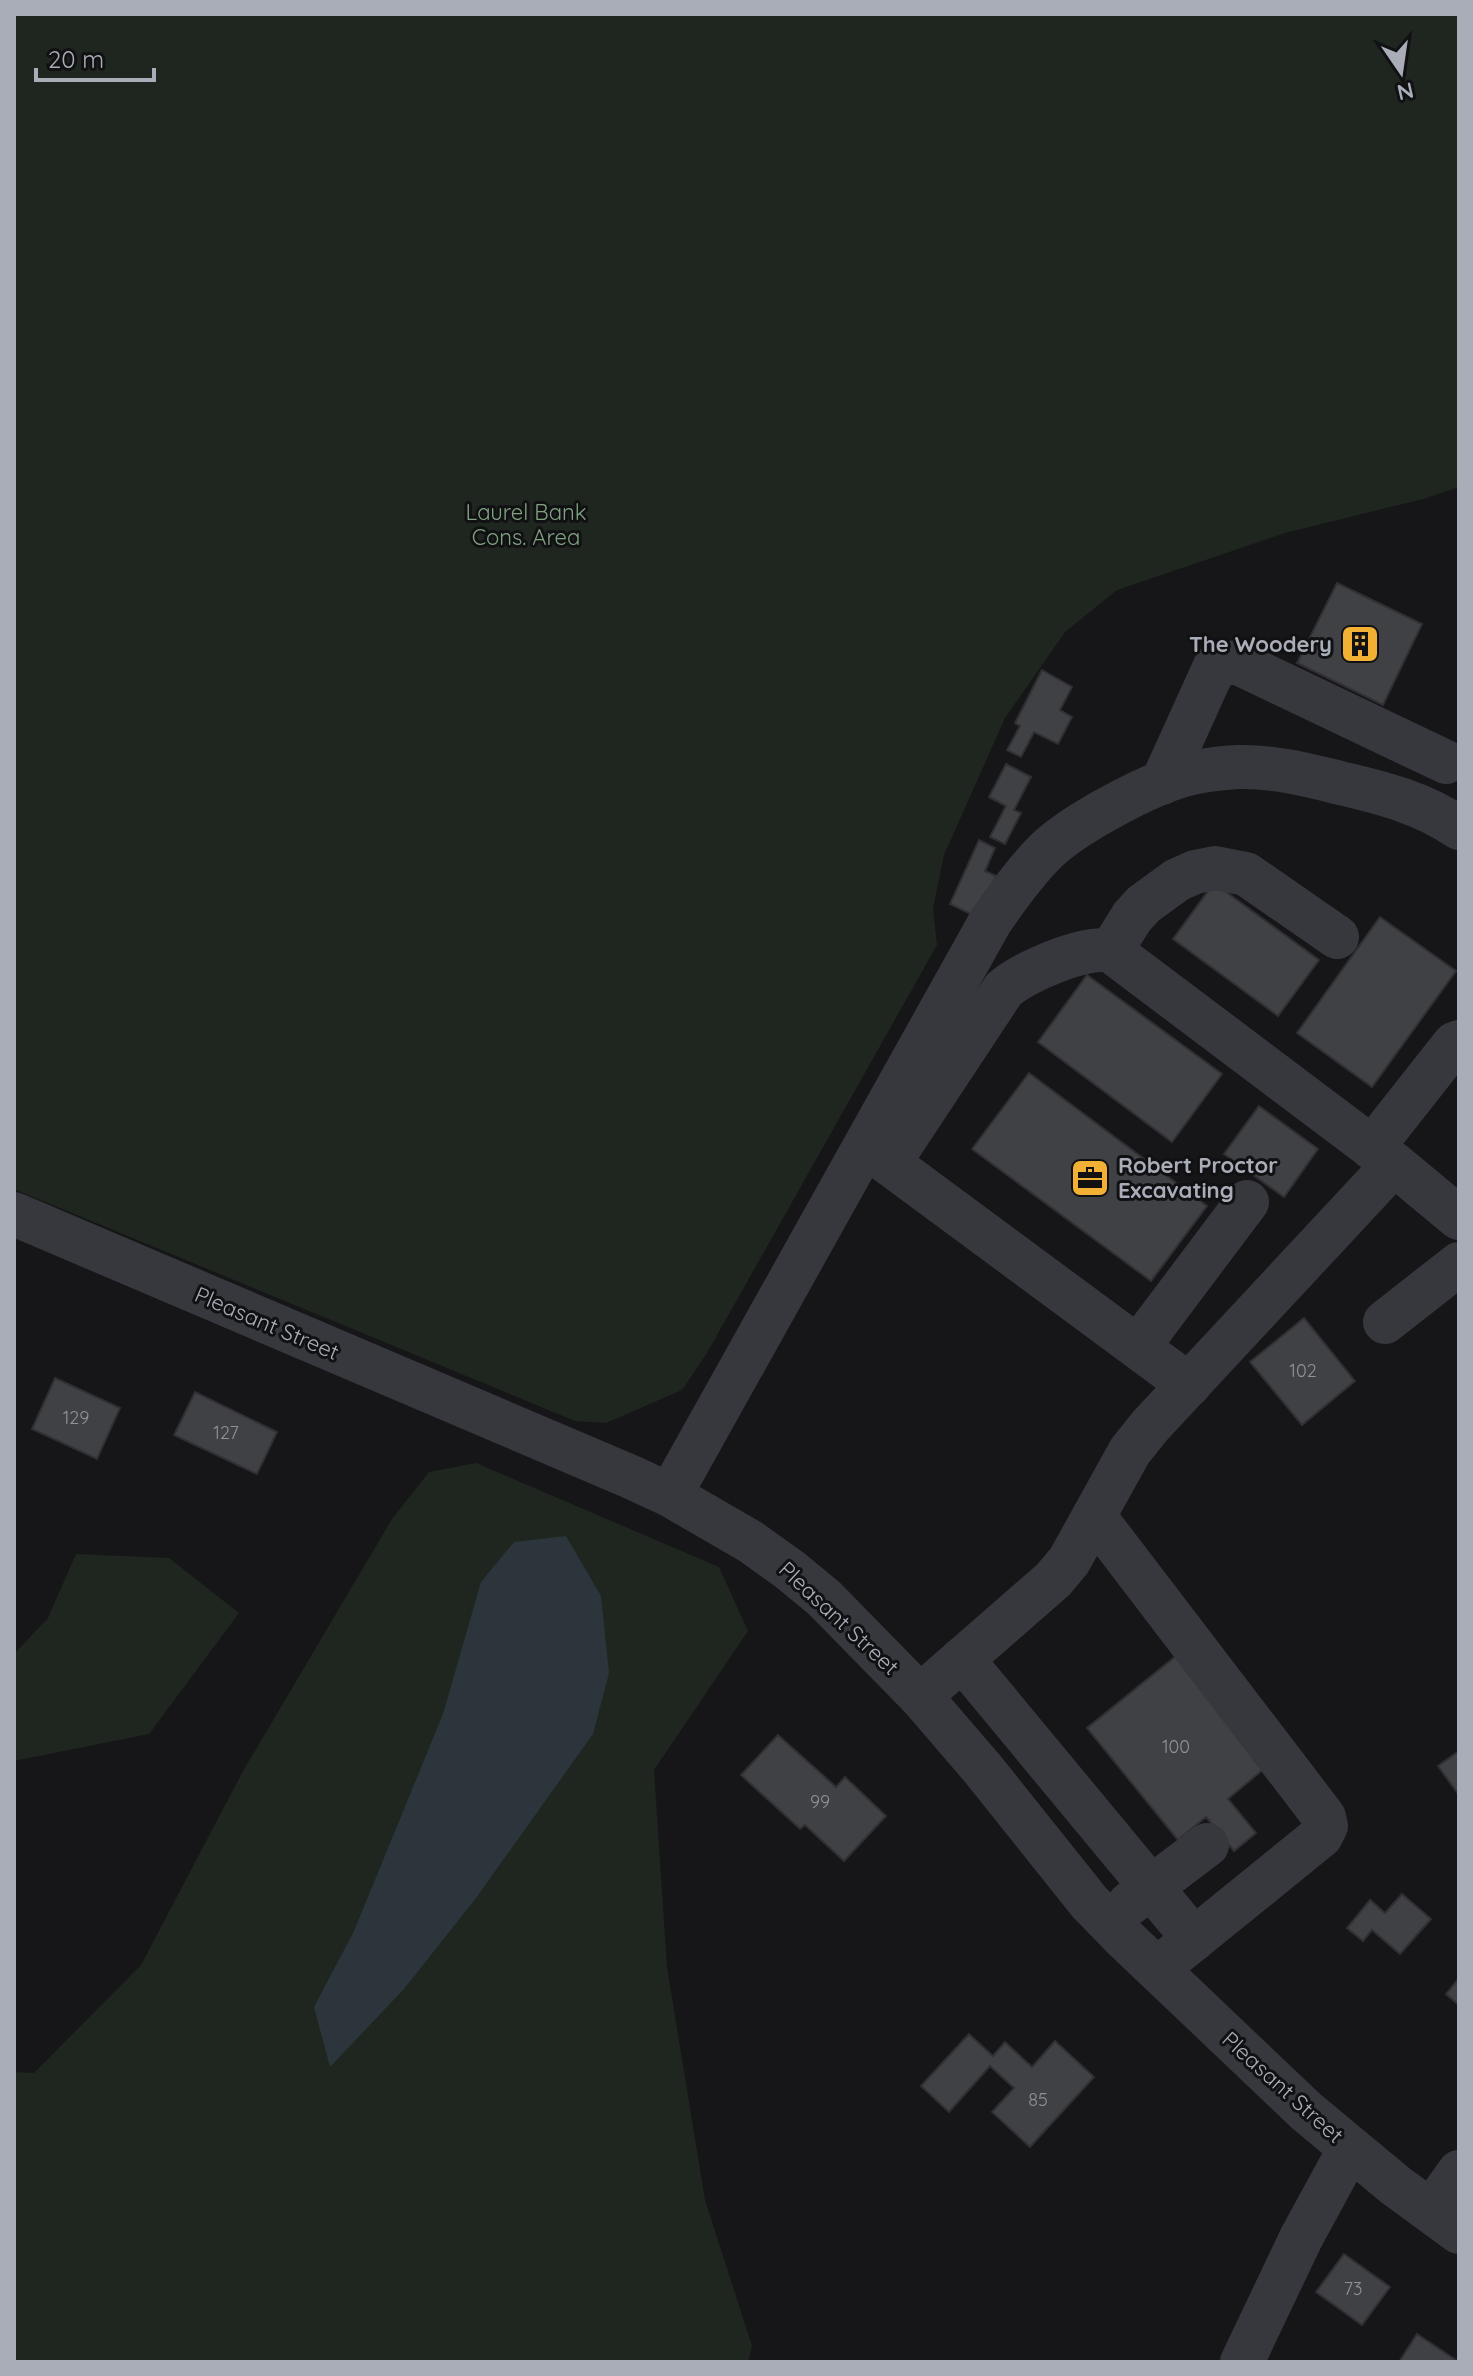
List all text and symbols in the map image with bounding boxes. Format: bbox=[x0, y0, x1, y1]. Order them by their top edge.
scale bar bbox=[36, 32, 154, 82]
north arrow bbox=[1361, 32, 1441, 112]
text: 20 m bbox=[48, 44, 104, 74]
text: N bbox=[1394, 76, 1417, 107]
park label: Laurel Bank Cons. Area bbox=[466, 498, 586, 551]
building icon: The Woodery bbox=[1339, 623, 1381, 665]
place label: The Woodery bbox=[1189, 630, 1332, 658]
place label: Robert Proctor Excavating bbox=[1118, 1151, 1278, 1204]
office icon: Robert Proctor Excavating bbox=[1069, 1157, 1111, 1199]
street label: Pleasant Street bbox=[191, 1280, 343, 1366]
house number: 102 bbox=[1289, 1359, 1317, 1382]
house number: 129 bbox=[63, 1406, 89, 1429]
house number: 127 bbox=[213, 1421, 239, 1444]
street label: Pleasant Street bbox=[773, 1555, 905, 1681]
house number: 100 bbox=[1162, 1735, 1190, 1758]
house number: 99 bbox=[810, 1790, 830, 1813]
street label: Pleasant Street bbox=[1216, 2025, 1350, 2149]
house number: 85 bbox=[1028, 2088, 1048, 2111]
house number: 73 bbox=[1344, 2277, 1362, 2300]

